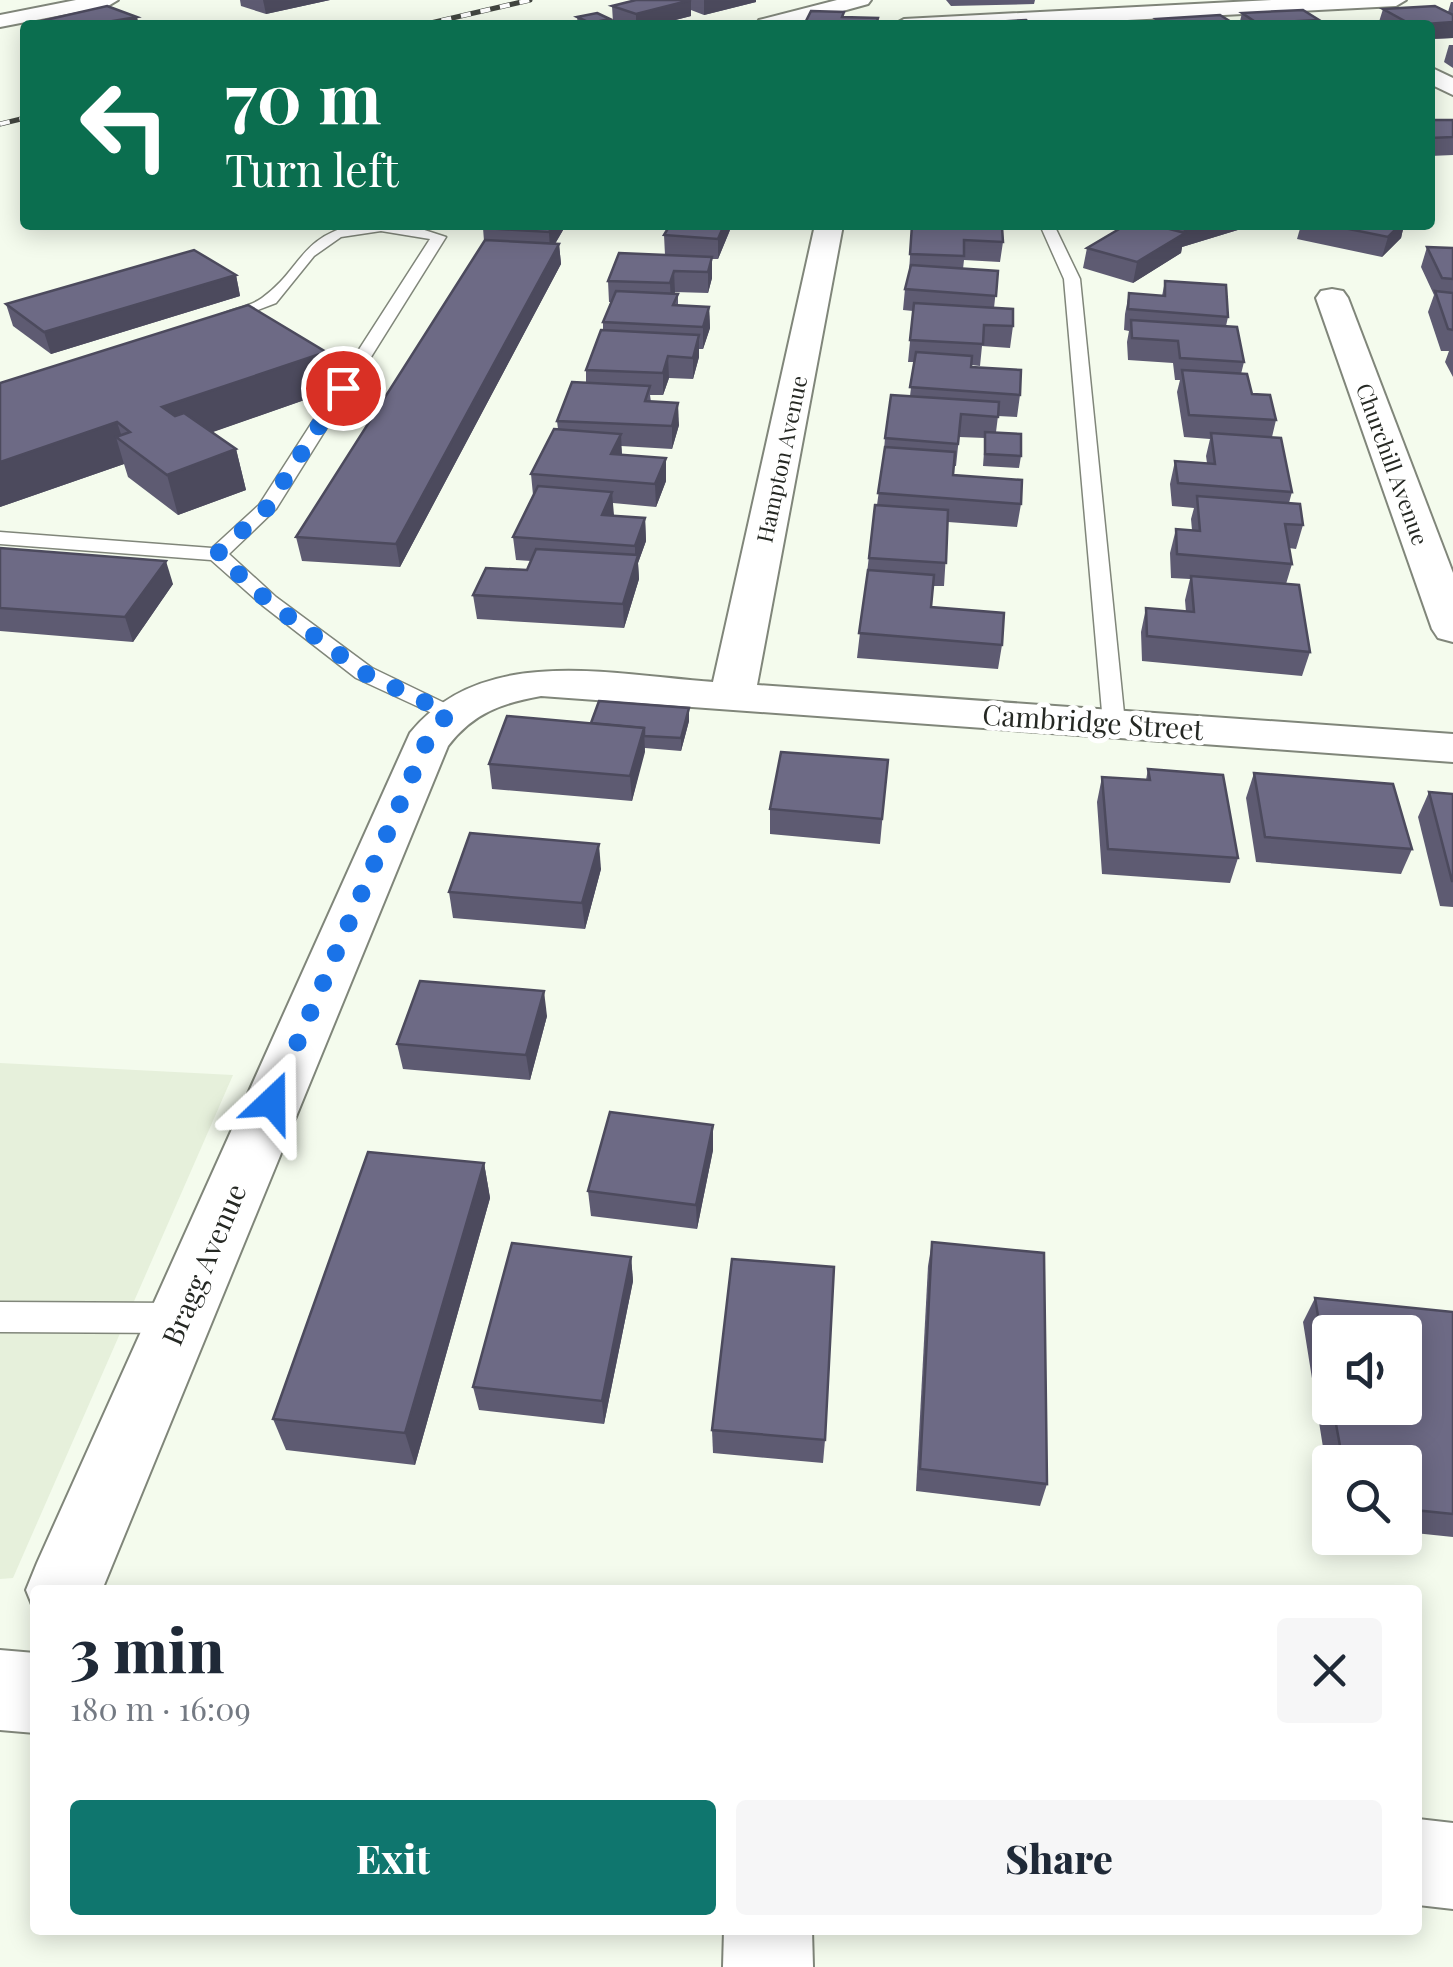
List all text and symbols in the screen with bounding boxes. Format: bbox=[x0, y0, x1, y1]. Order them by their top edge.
text: 70 m bbox=[225, 48, 382, 142]
icon: left bbox=[60, 60, 190, 190]
text: Turn left bbox=[225, 138, 399, 198]
pin bbox=[301, 346, 386, 431]
icon: arrive bbox=[316, 361, 371, 416]
street label: Hampton Avenue bbox=[749, 373, 813, 545]
street label: Churchill Avenue bbox=[1350, 379, 1436, 549]
street label: Cambridge Street bbox=[981, 695, 1206, 747]
position arrow bbox=[220, 1050, 324, 1154]
street label: Bragg Avenue bbox=[152, 1178, 254, 1350]
map controls bbox=[1312, 1315, 1422, 1555]
button: sound bbox=[1312, 1315, 1422, 1425]
button: search bbox=[1312, 1445, 1422, 1555]
text: 3 min bbox=[70, 1608, 224, 1688]
button: close bbox=[1277, 1618, 1382, 1723]
text: 180 m · 16:09 bbox=[70, 1686, 251, 1729]
button: Exit bbox=[70, 1800, 716, 1915]
button: Share bbox=[736, 1800, 1382, 1915]

